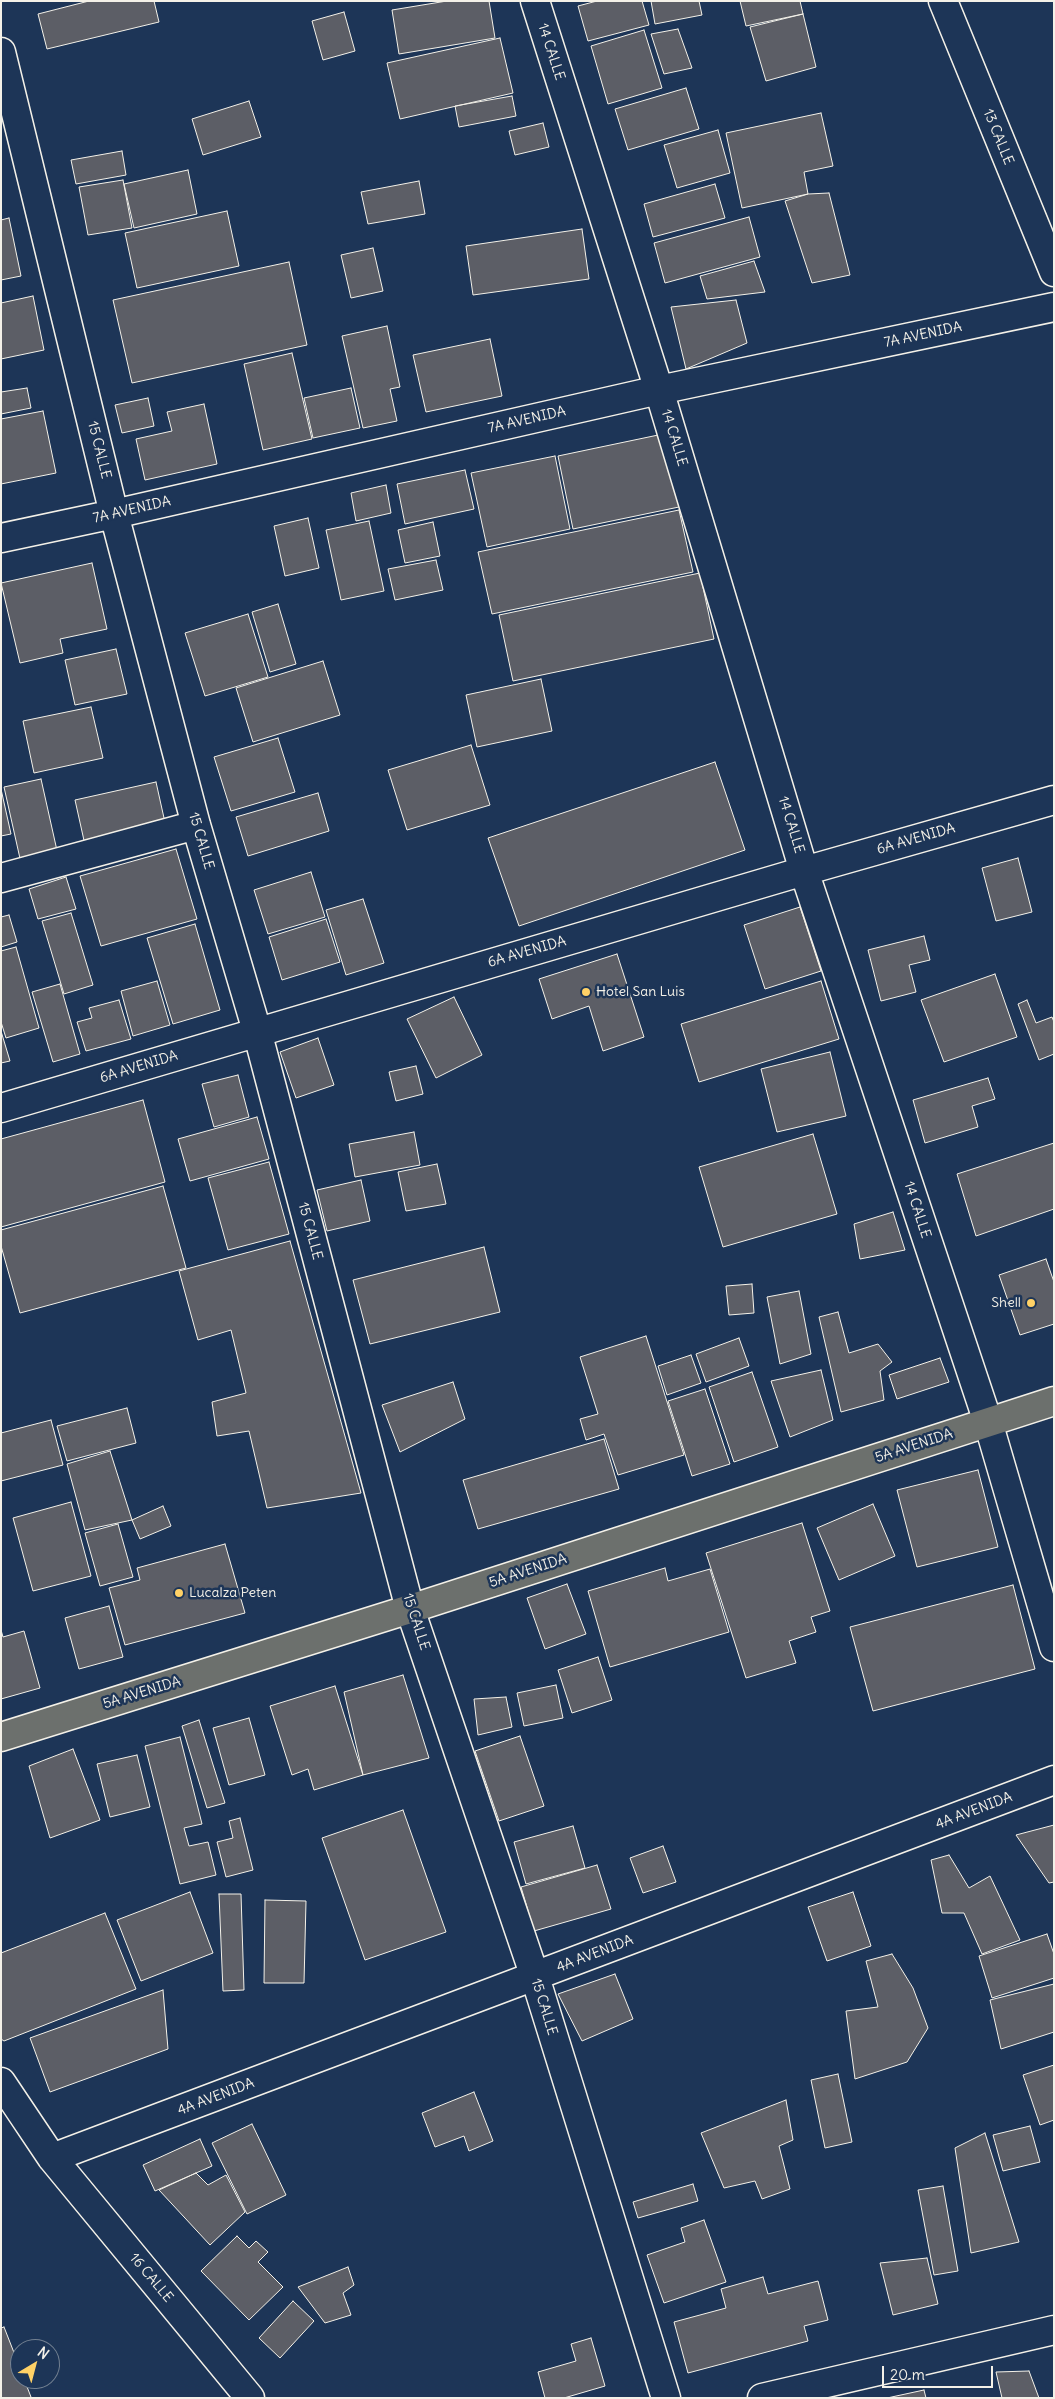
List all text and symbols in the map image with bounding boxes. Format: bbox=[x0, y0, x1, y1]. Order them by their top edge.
street label: 14 CALLE bbox=[534, 22, 568, 82]
street label: 13 CALLE bbox=[979, 107, 1017, 167]
street label: 7A AVENIDA bbox=[883, 319, 963, 351]
street label: 7A AVENIDA bbox=[487, 403, 567, 437]
street label: 14 CALLE bbox=[657, 408, 691, 468]
street label: 15 CALLE bbox=[84, 420, 114, 480]
street label: 7A AVENIDA bbox=[92, 493, 172, 527]
street label: 14 CALLE bbox=[774, 795, 808, 855]
street label: 15 CALLE bbox=[185, 811, 217, 871]
street label: 6A AVENIDA bbox=[875, 820, 957, 858]
street label: 6A AVENIDA bbox=[486, 933, 568, 971]
place label: Hotel San Luis bbox=[596, 984, 685, 1000]
marker: Hotel San Luis bbox=[580, 986, 592, 998]
street label: 6A AVENIDA bbox=[98, 1047, 180, 1087]
street label: 14 CALLE bbox=[900, 1180, 934, 1240]
street label: 15 CALLE bbox=[294, 1201, 326, 1261]
place label: Shell bbox=[991, 1295, 1021, 1311]
marker: Shell bbox=[1025, 1297, 1037, 1309]
street label: 5A AVENIDA bbox=[873, 1426, 955, 1466]
street label: 5A AVENIDA bbox=[487, 1551, 569, 1591]
place label: Lucalza Peten bbox=[189, 1585, 276, 1601]
marker: Lucalza Peten bbox=[173, 1587, 185, 1599]
street label: 15 CALLE bbox=[399, 1592, 433, 1652]
street label: 5A AVENIDA bbox=[101, 1673, 183, 1713]
street label: 4A AVENIDA bbox=[933, 1789, 1015, 1833]
street label: 4A AVENIDA bbox=[554, 1932, 636, 1976]
street label: 15 CALLE bbox=[527, 1977, 561, 2037]
street label: 4A AVENIDA bbox=[175, 2075, 257, 2119]
street label: 16 CALLE bbox=[126, 2250, 176, 2306]
north arrow bbox=[10, 2339, 60, 2389]
text: N bbox=[34, 2343, 53, 2363]
scale bar bbox=[885, 2356, 996, 2388]
text: 20 m bbox=[890, 2365, 925, 2384]

